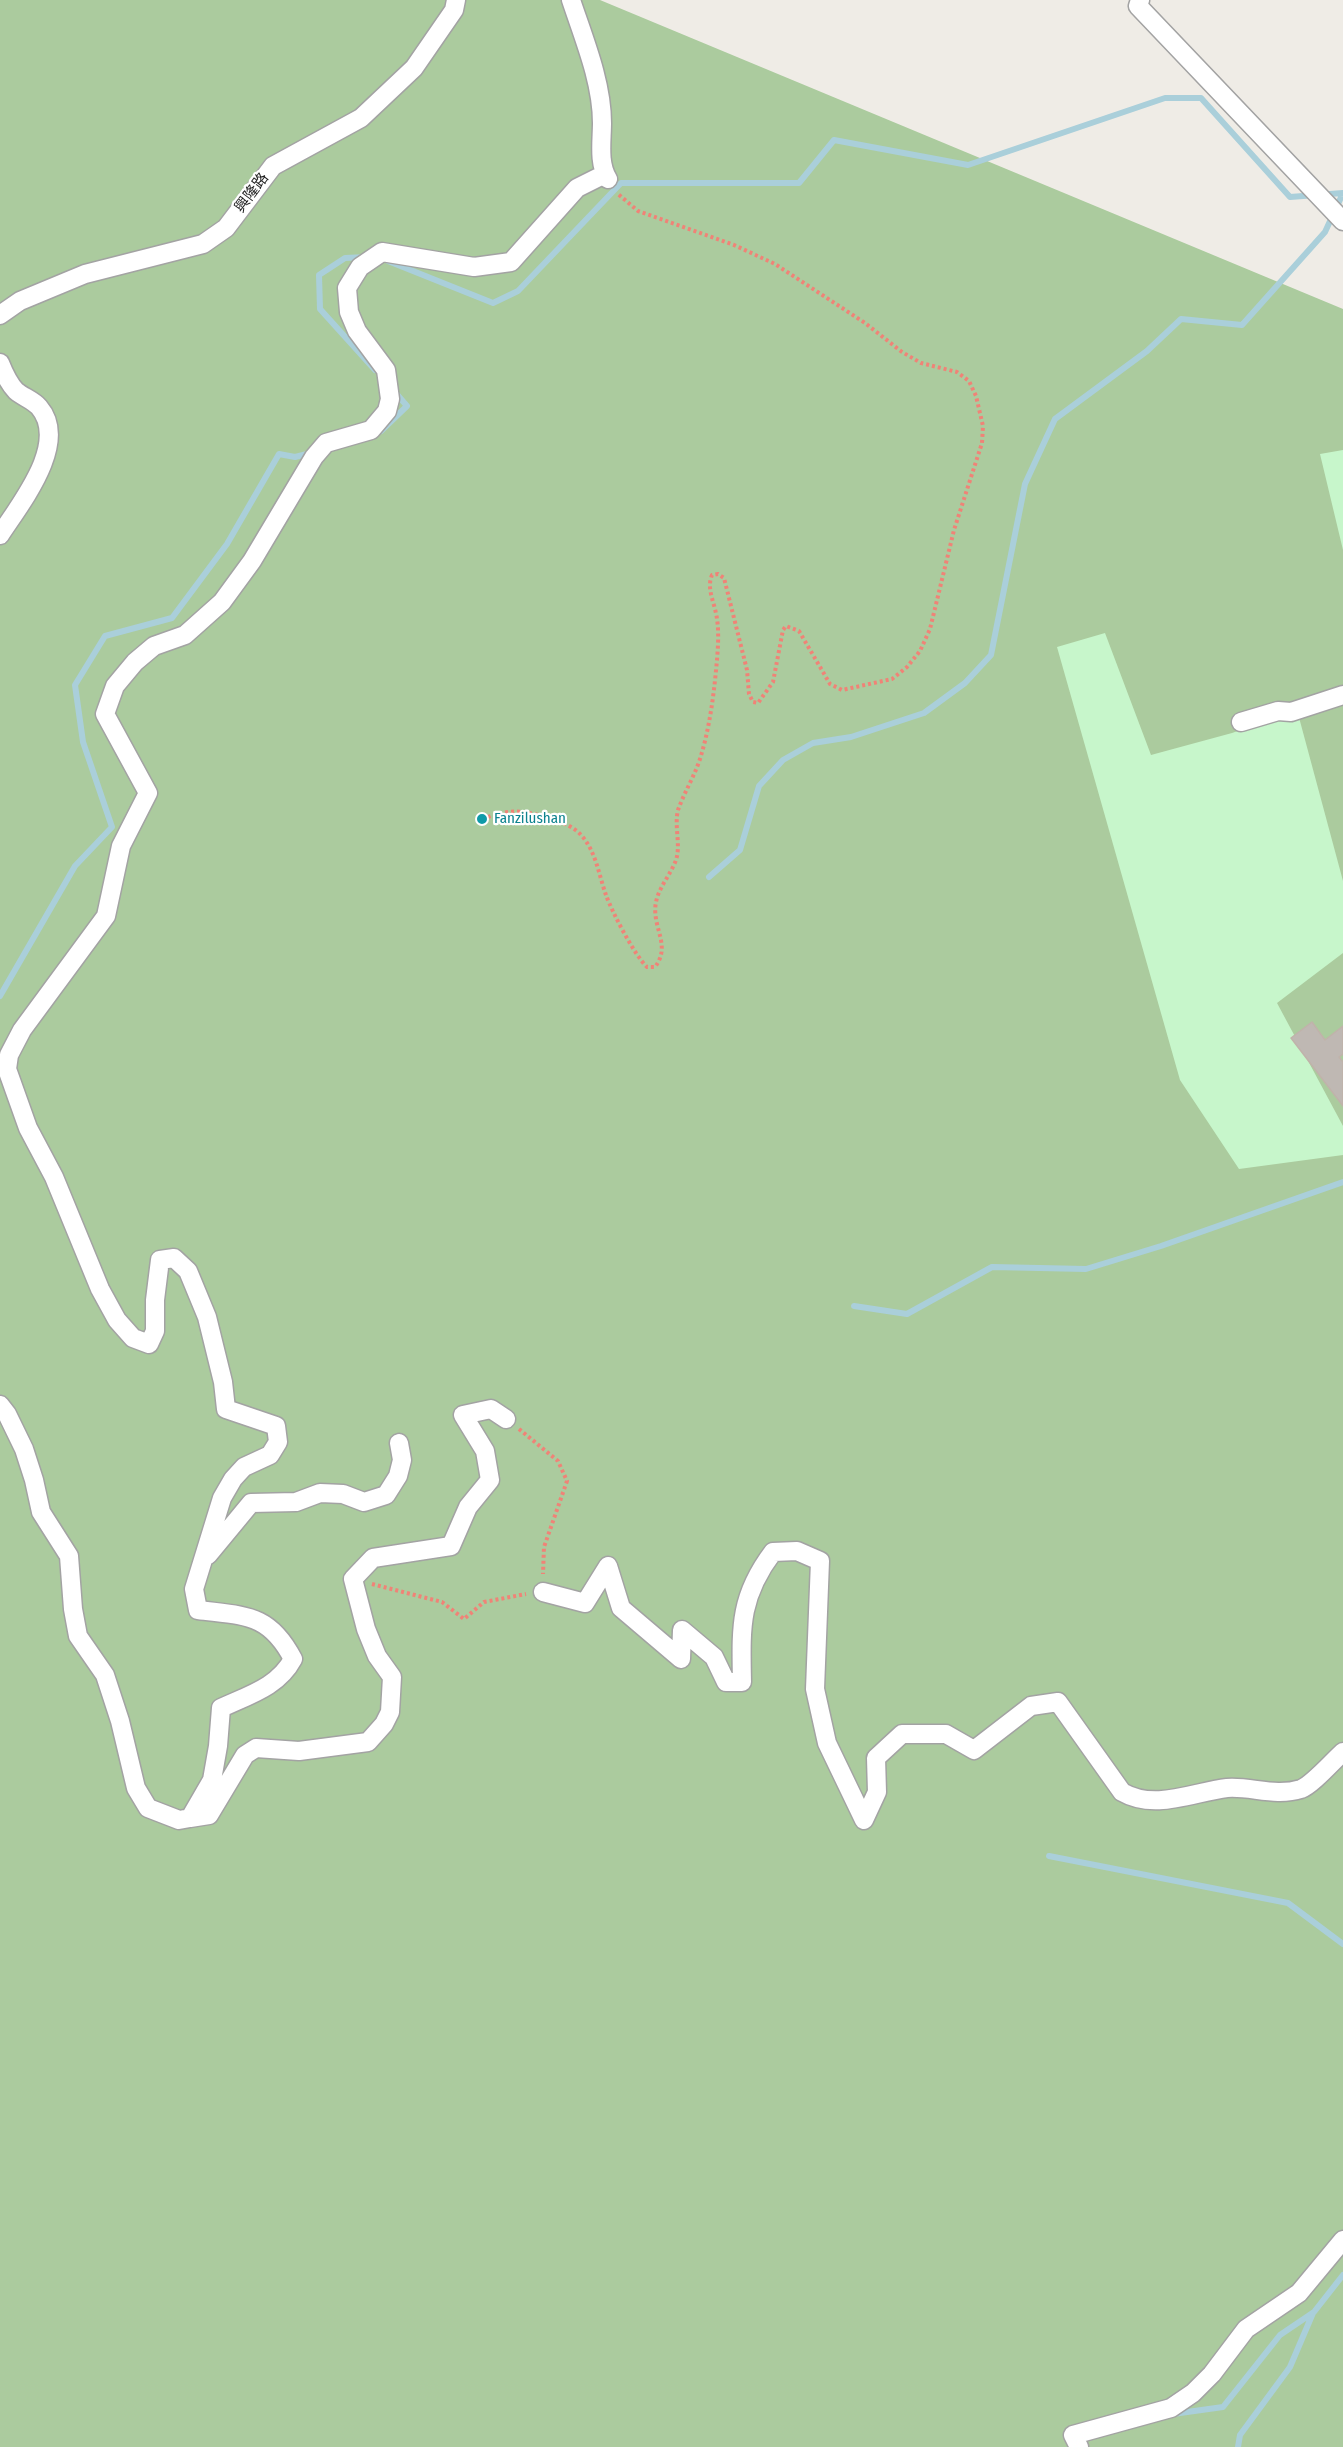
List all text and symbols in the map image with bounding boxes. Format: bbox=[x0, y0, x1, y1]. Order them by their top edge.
street label: 興隆路 bbox=[231, 170, 273, 216]
place label: Fanzilushan bbox=[494, 810, 566, 828]
marker: Fanzilushan bbox=[475, 812, 489, 826]

